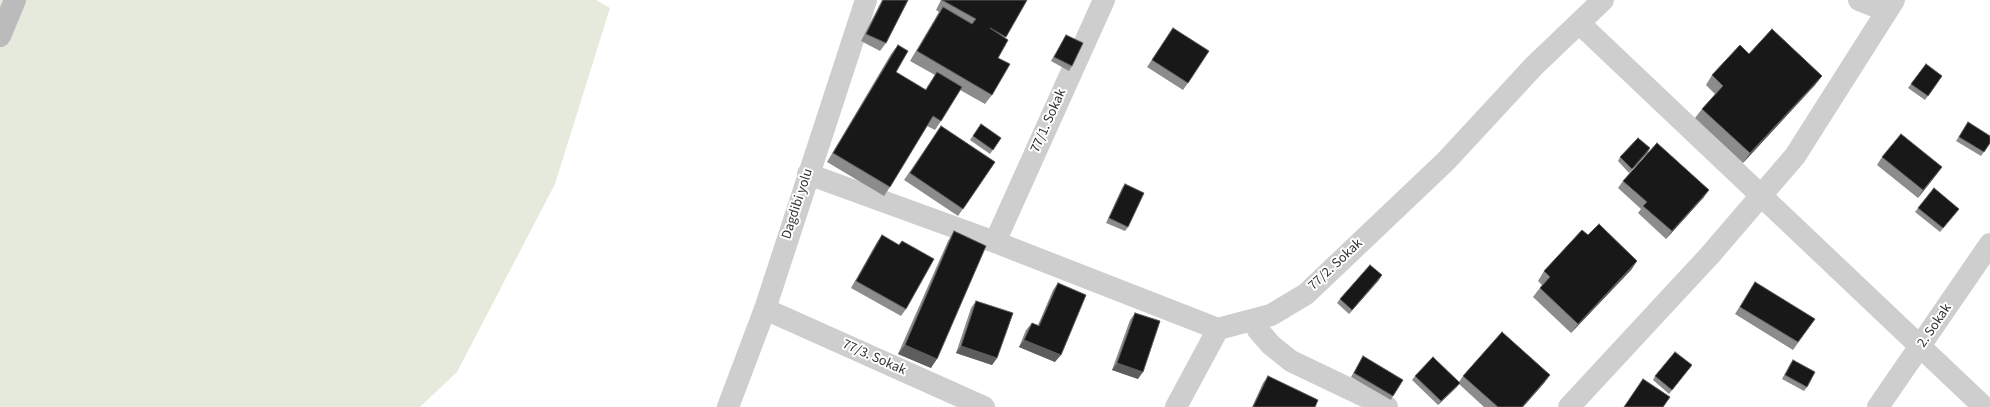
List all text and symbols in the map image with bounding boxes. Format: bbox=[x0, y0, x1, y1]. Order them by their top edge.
street label: 77/1. Sokak bbox=[1028, 87, 1070, 155]
street label: Dagdibi yolu bbox=[779, 167, 817, 241]
street label: 77/2. Sokak bbox=[1305, 236, 1367, 294]
street label: 2. Sokak bbox=[1914, 301, 1956, 351]
street label: 77/3. Sokak bbox=[840, 337, 908, 379]

